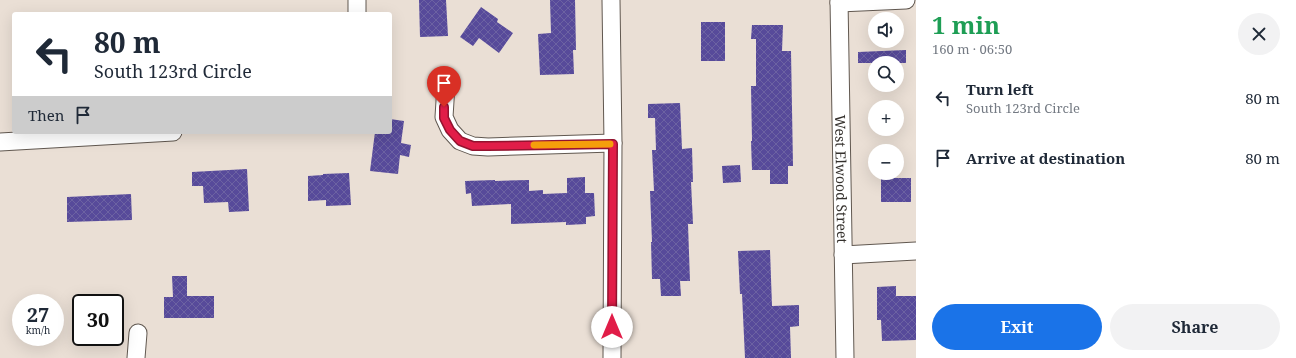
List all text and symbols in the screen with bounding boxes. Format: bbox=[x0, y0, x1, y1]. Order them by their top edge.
text: 1 min bbox=[932, 8, 1000, 41]
map controls bbox=[868, 12, 904, 180]
button: sound bbox=[868, 12, 904, 48]
button: close bbox=[1238, 13, 1280, 55]
text: 80 m bbox=[94, 23, 161, 61]
icon: left bbox=[28, 28, 80, 80]
text: 160 m · 06:50 bbox=[932, 40, 1012, 58]
button: search bbox=[868, 56, 904, 92]
text: South 123rd Circle bbox=[94, 59, 252, 83]
pin bbox=[427, 66, 461, 107]
icon: arrive bbox=[433, 72, 455, 94]
text: Turn left bbox=[966, 79, 1034, 99]
icon: left bbox=[932, 87, 954, 109]
text: 80 m bbox=[1245, 88, 1280, 108]
text: South 123rd Circle bbox=[966, 99, 1080, 117]
button: + bbox=[868, 100, 904, 136]
icon: arrive bbox=[72, 104, 94, 126]
text: Then bbox=[28, 105, 64, 125]
street label: West Elwood Street bbox=[831, 114, 853, 244]
button: − bbox=[868, 144, 904, 180]
icon: arrive bbox=[932, 147, 954, 169]
text: Arrive at destination bbox=[966, 148, 1125, 168]
text: 80 m bbox=[1245, 148, 1280, 168]
speed limit sign: 30 bbox=[72, 294, 124, 346]
text: 27 bbox=[27, 301, 49, 328]
button: Exit bbox=[932, 304, 1102, 350]
button: Share bbox=[1110, 304, 1280, 350]
position arrow bbox=[591, 306, 633, 348]
text: km/h bbox=[26, 323, 50, 337]

